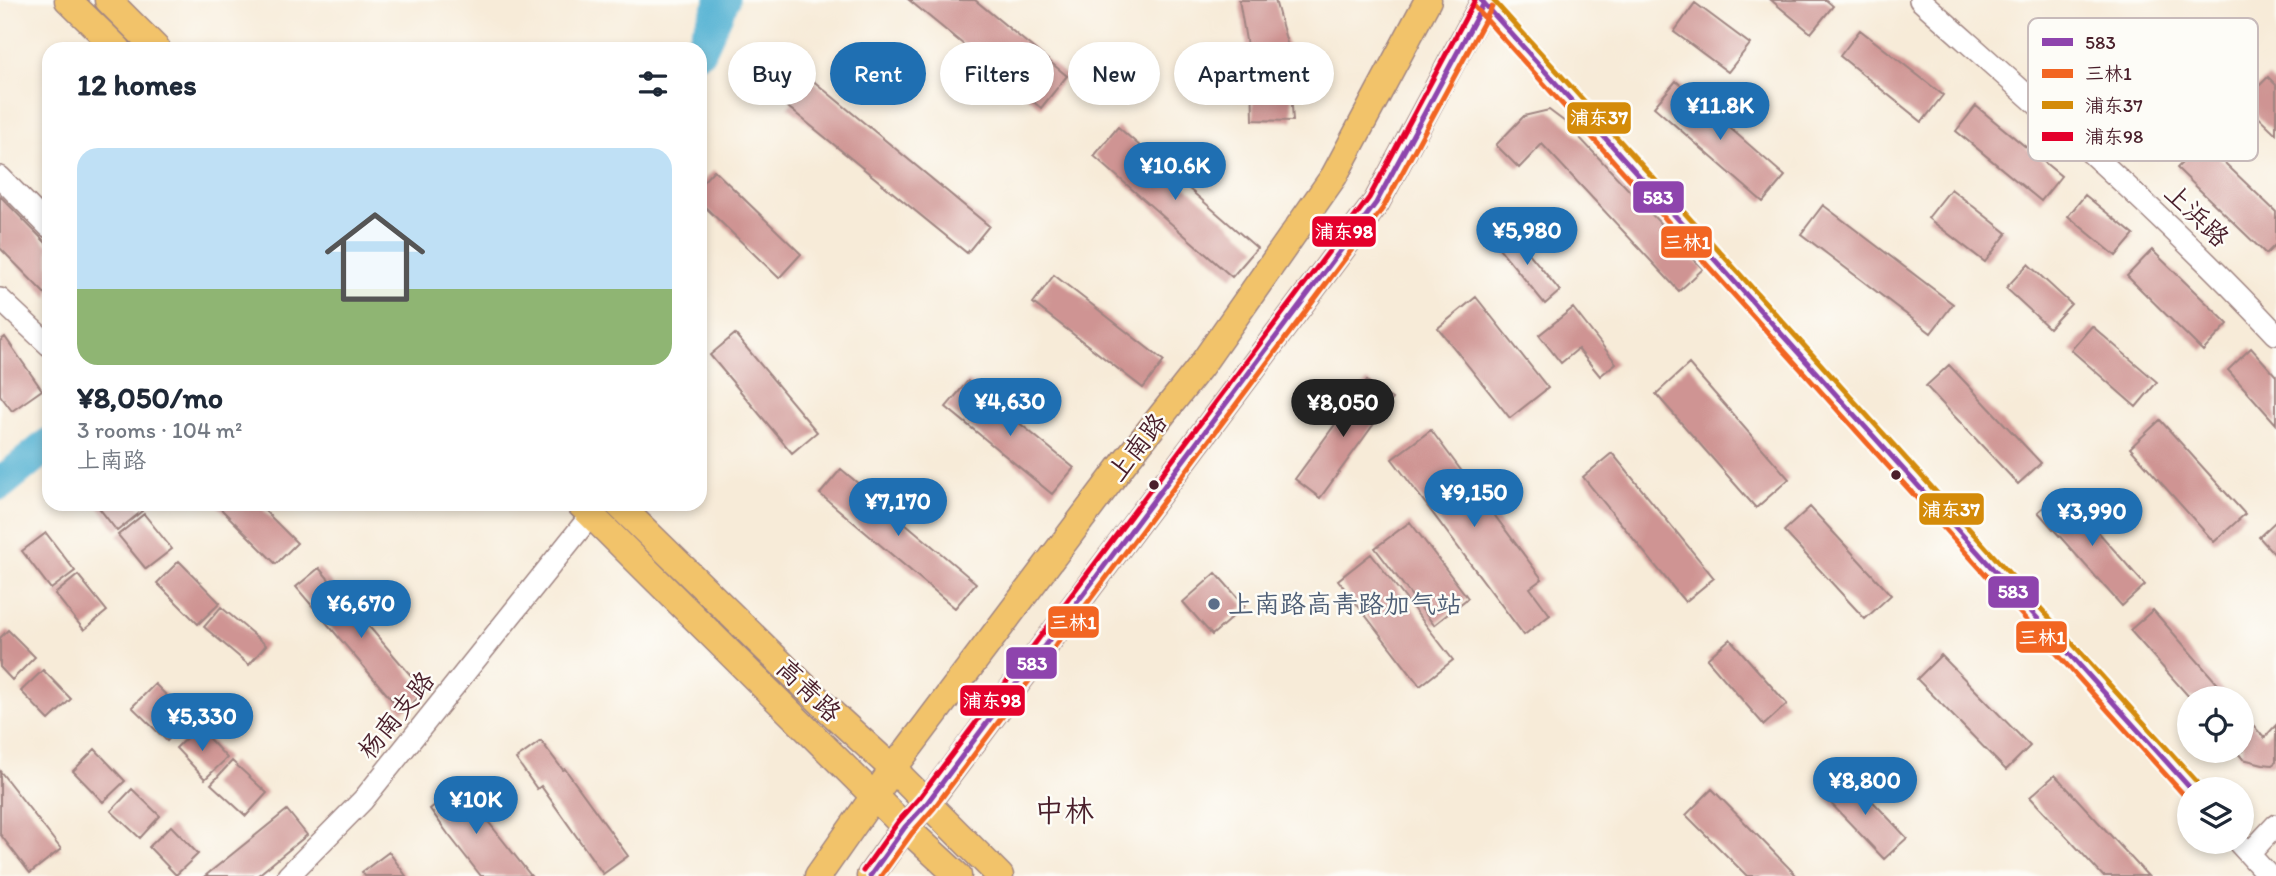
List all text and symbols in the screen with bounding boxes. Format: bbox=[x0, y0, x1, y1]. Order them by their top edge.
legend bbox=[2028, 18, 2258, 161]
text: 583 bbox=[2085, 31, 2116, 54]
chip: Buy bbox=[728, 42, 816, 105]
chip: Rent bbox=[830, 42, 926, 105]
chip: Filters bbox=[940, 42, 1054, 105]
chip: New bbox=[1068, 42, 1160, 105]
chip: Apartment bbox=[1174, 42, 1334, 105]
text: 三林1 bbox=[2085, 62, 2132, 85]
icon: filters bbox=[634, 65, 672, 103]
text: 12 homes bbox=[77, 66, 197, 103]
pin: ¥11.8K bbox=[1663, 82, 1777, 142]
text: ¥11.8K bbox=[1686, 91, 1754, 119]
text: 浦东37 bbox=[2085, 94, 2143, 117]
line badge: 浦东37 bbox=[1566, 101, 1632, 135]
text: 浦东37 bbox=[1570, 106, 1628, 129]
text: 浦东98 bbox=[2085, 125, 2143, 148]
pin: ¥10.6K bbox=[1118, 142, 1232, 202]
text: ¥10.6K bbox=[1140, 151, 1210, 179]
street label: 上浜路 bbox=[2158, 176, 2236, 254]
line badge: 583 bbox=[1632, 180, 1685, 214]
text: 583 bbox=[1643, 186, 1673, 209]
icon: home bbox=[312, 194, 438, 320]
pin: ¥5,980 bbox=[1470, 208, 1584, 267]
line badge: 浦东98 bbox=[1311, 215, 1377, 248]
text: ¥5,980 bbox=[1492, 216, 1562, 244]
text: 浦东98 bbox=[1315, 220, 1374, 243]
line badge: 三林1 bbox=[1660, 225, 1713, 259]
text: 三林1 bbox=[1664, 231, 1711, 254]
pin: ¥4,630 bbox=[953, 378, 1067, 438]
text: ¥8,050/mo bbox=[77, 379, 223, 416]
pin: ¥8,050 bbox=[1286, 380, 1400, 439]
text: ¥4,630 bbox=[974, 387, 1046, 415]
text: ¥8,050 bbox=[1307, 388, 1379, 416]
street label: 上南路 bbox=[1100, 406, 1174, 488]
text: 3 rooms · 104 m² bbox=[77, 416, 242, 444]
text: 上南路 bbox=[77, 446, 146, 474]
unlabelled marker bbox=[1889, 468, 1903, 482]
pin: ¥9,150 bbox=[1417, 470, 1531, 529]
pin: ¥7,170 bbox=[841, 478, 955, 538]
unlabelled marker bbox=[1147, 478, 1161, 492]
text: ¥9,150 bbox=[1440, 478, 1508, 506]
text: ¥7,170 bbox=[865, 487, 931, 515]
pin: ¥3,990 bbox=[2035, 489, 2149, 548]
line badge: 浦东37 bbox=[1918, 492, 1985, 526]
text: ¥3,990 bbox=[2057, 497, 2127, 525]
text: 浦东37 bbox=[1922, 498, 1980, 521]
line badge: 583 bbox=[1987, 575, 2040, 609]
pin: ¥6,670 bbox=[304, 580, 418, 640]
text: 583 bbox=[1998, 580, 2028, 603]
place label: 上南路高青路加气站 bbox=[1228, 588, 1462, 620]
text: ¥6,670 bbox=[327, 589, 395, 617]
marker: 上南路高青路加气站 bbox=[1206, 596, 1222, 612]
line badge: 三林1 bbox=[1047, 605, 1100, 639]
text: 三林1 bbox=[1050, 611, 1097, 634]
line badge: 三林1 bbox=[2015, 620, 2068, 654]
text: 三林1 bbox=[2019, 626, 2066, 649]
line badge: 583 bbox=[1005, 646, 1058, 680]
street label: 高青路 bbox=[770, 651, 848, 729]
text: 583 bbox=[1017, 652, 1047, 675]
street label: 杨南支路 bbox=[351, 665, 441, 765]
line badge: 浦东98 bbox=[959, 684, 1026, 717]
map controls bbox=[2177, 686, 2254, 854]
button: locate bbox=[2177, 686, 2254, 763]
text: 浦东98 bbox=[963, 689, 1022, 712]
pin: ¥5,330 bbox=[145, 694, 259, 753]
text: ¥5,330 bbox=[167, 702, 237, 730]
pin: ¥8,800 bbox=[1808, 758, 1922, 817]
text: ¥8,800 bbox=[1829, 766, 1901, 794]
pin: ¥10K bbox=[435, 776, 517, 836]
button: layers bbox=[2177, 777, 2254, 854]
text: ¥10K bbox=[450, 785, 502, 813]
district label: 中林 bbox=[1034, 792, 1094, 829]

